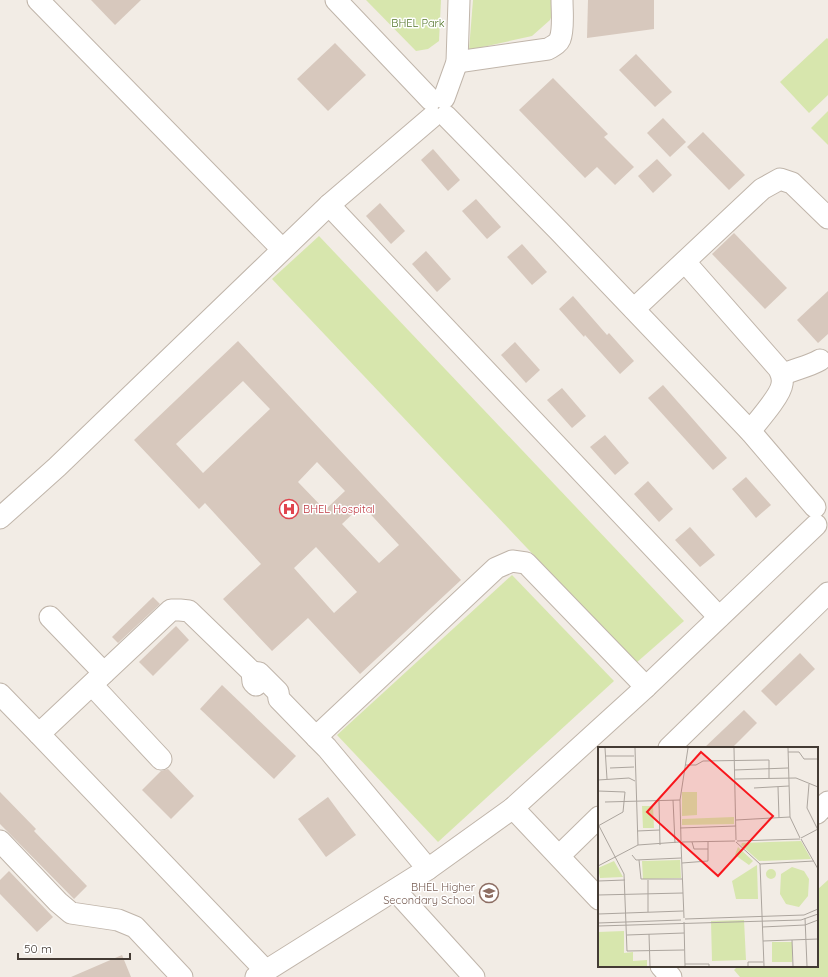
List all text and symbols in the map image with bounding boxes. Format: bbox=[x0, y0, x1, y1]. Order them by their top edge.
park label: BHEL Park bbox=[391, 16, 445, 30]
hospital icon: BHEL Hospital bbox=[278, 498, 300, 520]
place label: BHEL Hospital bbox=[303, 502, 375, 516]
inset map bbox=[598, 747, 818, 967]
place label: BHEL Higher Secondary School bbox=[383, 880, 476, 907]
school or university icon: BHEL Higher Secondary School bbox=[478, 882, 500, 904]
scale bar bbox=[18, 935, 130, 961]
text: 50 m bbox=[24, 941, 52, 956]

